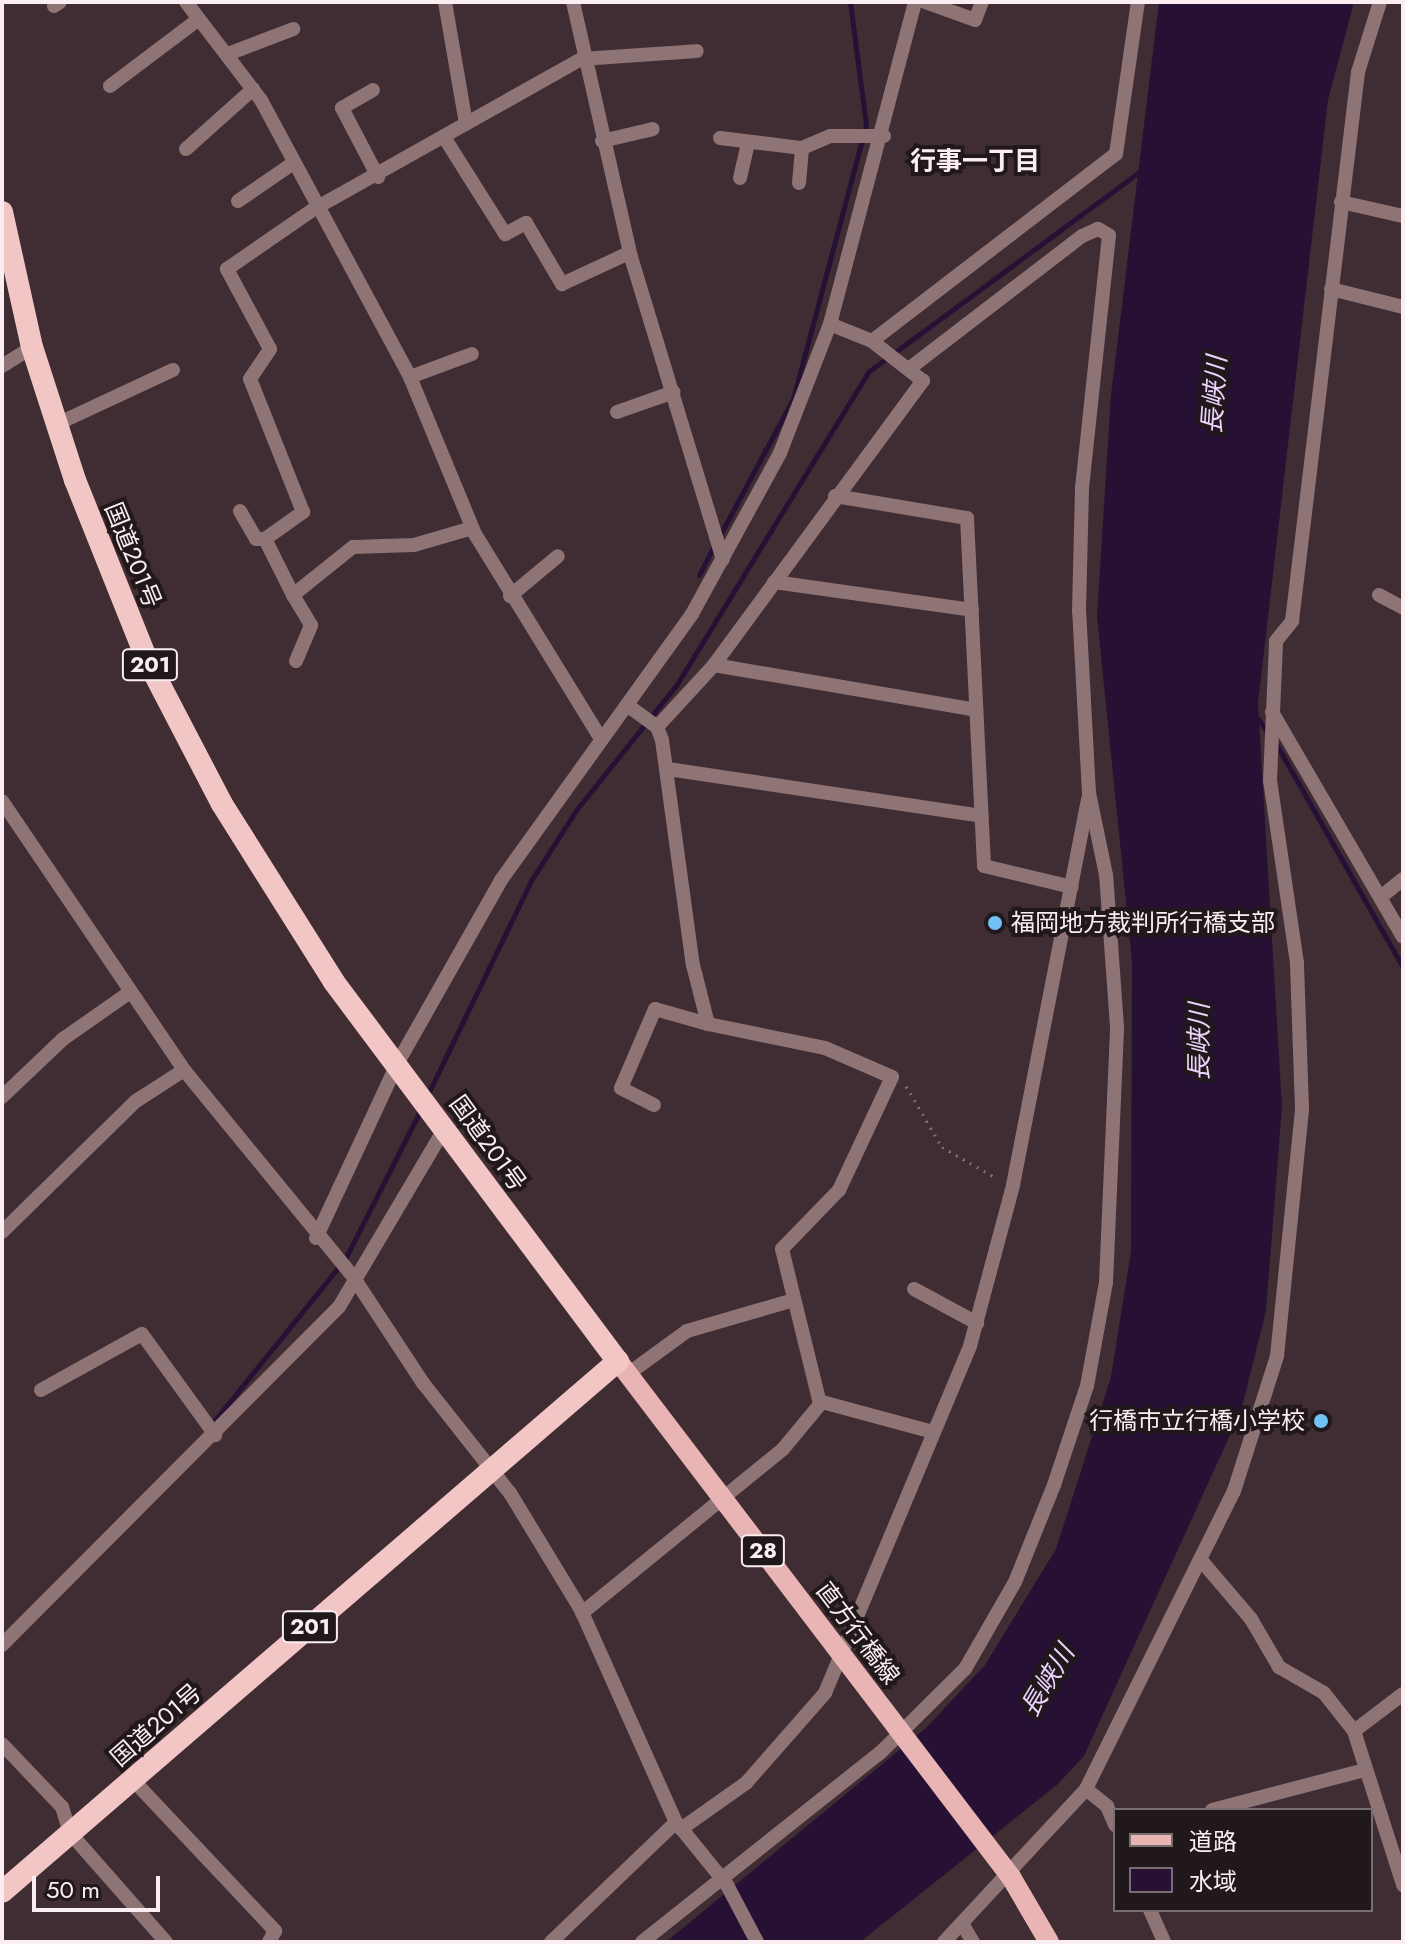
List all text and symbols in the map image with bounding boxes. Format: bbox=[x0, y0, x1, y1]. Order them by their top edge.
district label: 行事一丁目 bbox=[910, 146, 1040, 178]
water label: 長峡川 bbox=[1197, 355, 1233, 435]
street label: 国道201号 bbox=[99, 498, 167, 612]
road number: 201 bbox=[120, 647, 180, 683]
place label: 福岡地方裁判所行橋支部 bbox=[1011, 909, 1275, 937]
marker: 福岡地方裁判所行橋支部 bbox=[986, 914, 1004, 932]
water label: 長峡川 bbox=[1184, 1003, 1216, 1081]
street label: 国道201号 bbox=[444, 1090, 532, 1196]
place label: 行橋市立行橋小学校 bbox=[1089, 1407, 1305, 1435]
marker: 行橋市立行橋小学校 bbox=[1312, 1412, 1330, 1430]
road number: 28 bbox=[739, 1533, 787, 1569]
street label: 直方行橋線 bbox=[810, 1576, 906, 1690]
road number: 201 bbox=[280, 1609, 340, 1645]
water label: 長峡川 bbox=[1015, 1640, 1081, 1722]
street label: 国道201号 bbox=[105, 1678, 207, 1772]
legend bbox=[1113, 1808, 1373, 1912]
text: 道路 bbox=[1189, 1824, 1237, 1859]
scale bar bbox=[36, 1860, 164, 1910]
text: 水域 bbox=[1189, 1864, 1237, 1899]
text: 50 m bbox=[46, 1872, 100, 1907]

